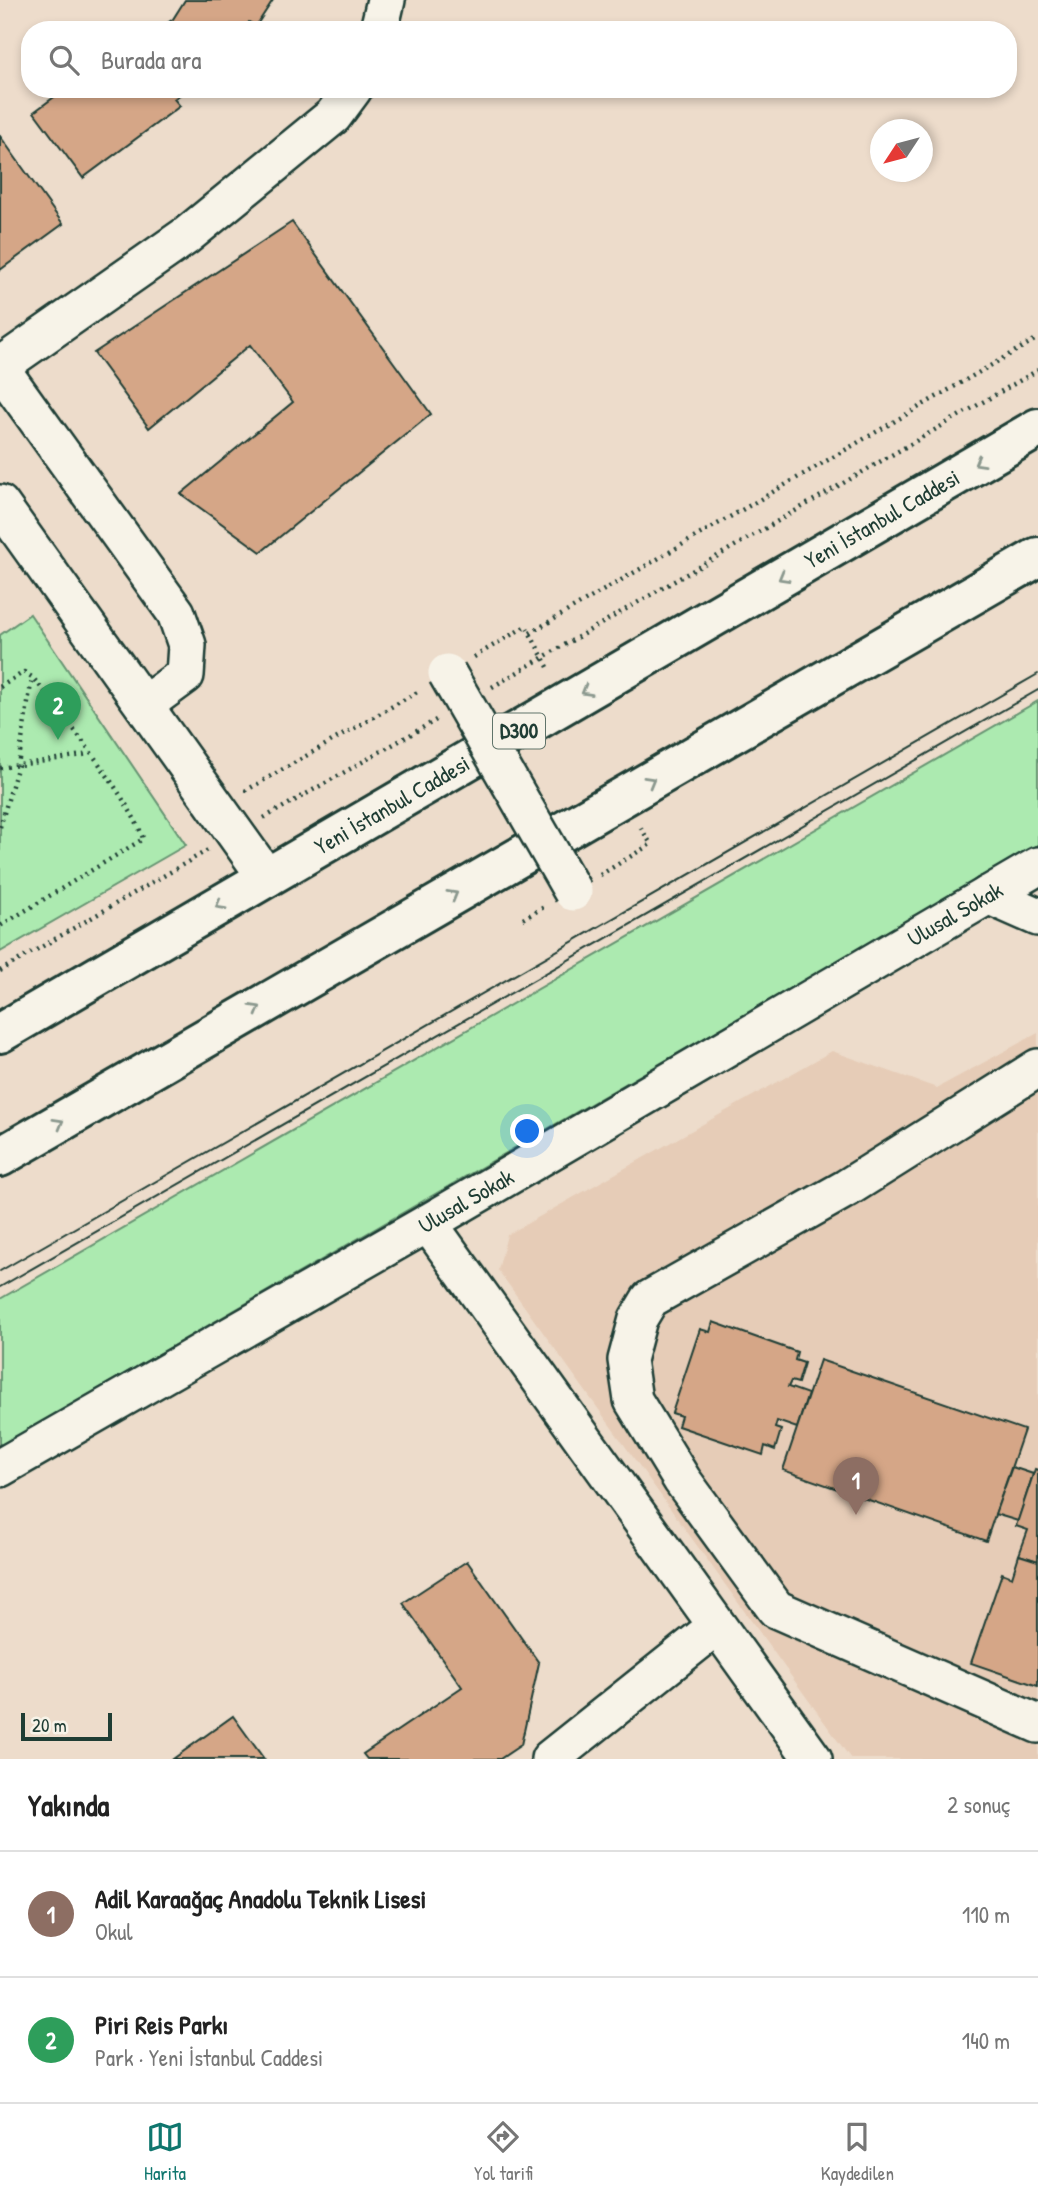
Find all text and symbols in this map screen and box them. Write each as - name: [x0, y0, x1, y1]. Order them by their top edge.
- search box: [21, 21, 1017, 98]
- icon: search: [45, 41, 83, 79]
- text: Burada ara: [101, 42, 202, 77]
- north arrow: [870, 119, 933, 182]
- one-way arrow: [974, 454, 986, 467]
- street label: Yeni İstanbul Caddesi: [798, 462, 965, 576]
- one-way arrow: [777, 569, 790, 582]
- pin: 2: [35, 682, 81, 740]
- one-way arrow: [581, 683, 594, 696]
- road number: D300: [493, 714, 545, 748]
- street label: Yeni İstanbul Caddesi: [308, 748, 475, 862]
- one-way arrow: [643, 776, 655, 789]
- street label: Ulusal Sokak: [901, 874, 1008, 953]
- one-way arrow: [446, 890, 458, 903]
- one-way arrow: [215, 897, 228, 910]
- one-way arrow: [249, 1004, 261, 1017]
- your location: [510, 1114, 544, 1148]
- one-way arrow: [51, 1118, 64, 1131]
- street label: Ulusal Sokak: [412, 1161, 519, 1240]
- pin: 1: [833, 1457, 879, 1515]
- scale bar: [21, 1710, 112, 1742]
- text: 20 m: [32, 1712, 67, 1738]
- text: Yakında: [28, 1785, 109, 1825]
- text: 2 sonuç: [947, 1789, 1010, 1820]
- text: Adil Karaağaç Anadolu Teknik Lisesi: [95, 1881, 426, 1916]
- text: 1: [47, 1899, 55, 1930]
- text: 110 m: [962, 1899, 1010, 1930]
- text: Okul: [95, 1916, 133, 1947]
- text: Piri Reis Parkı: [95, 2007, 228, 2042]
- text: 2: [46, 2025, 56, 2056]
- text: 140 m: [962, 2025, 1010, 2056]
- text: Park · Yeni İstanbul Caddesi: [95, 2042, 323, 2073]
- tab: Harita: [144, 2118, 186, 2186]
- tab: Yol tarifi: [474, 2118, 533, 2186]
- tab: Kaydedilen: [821, 2118, 894, 2186]

